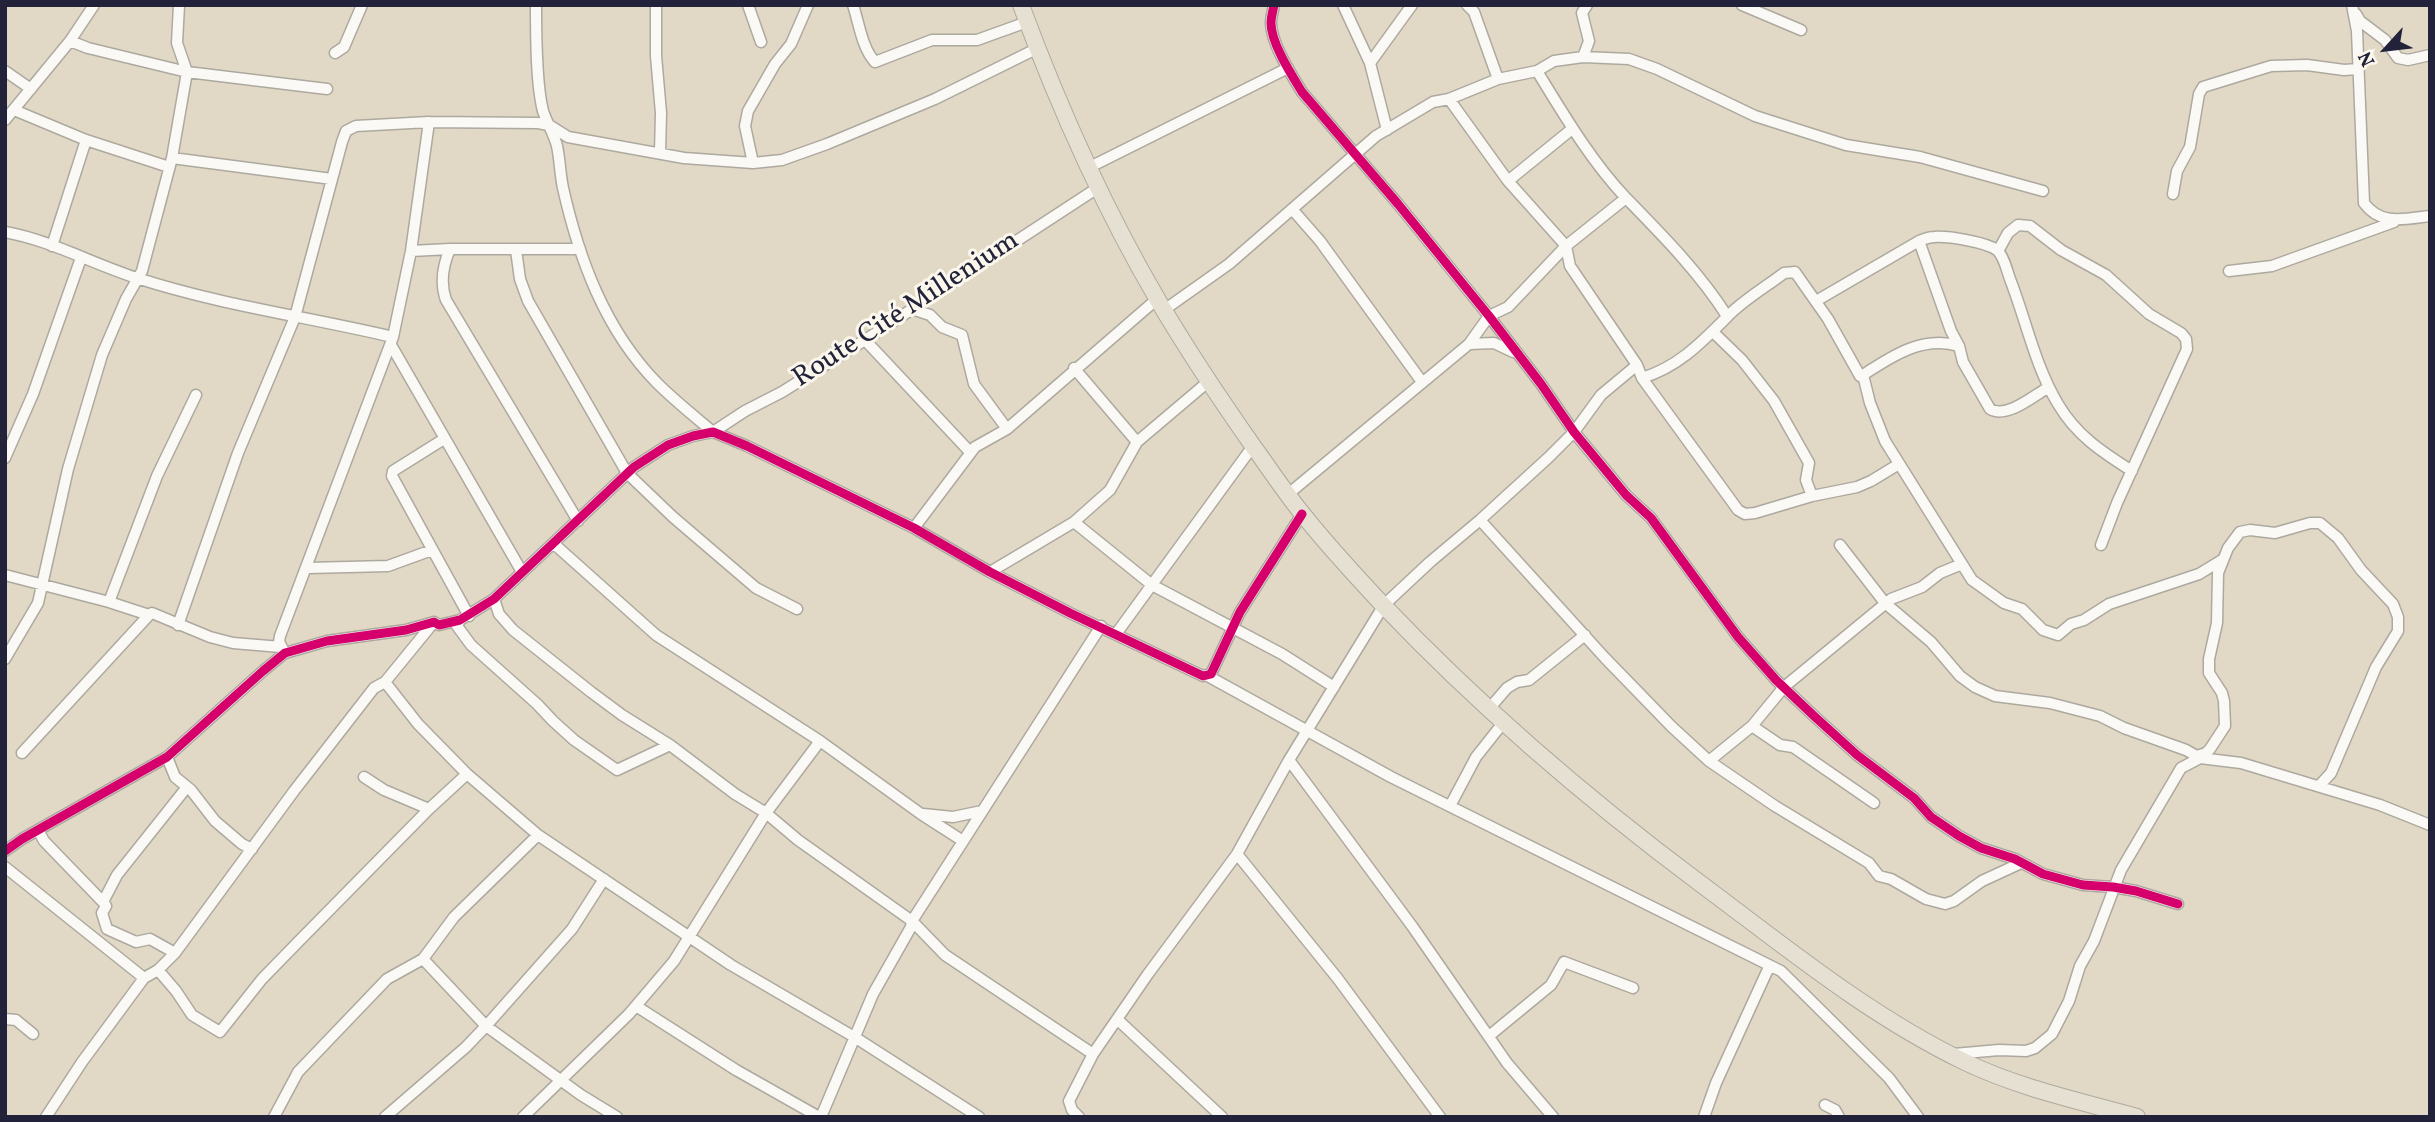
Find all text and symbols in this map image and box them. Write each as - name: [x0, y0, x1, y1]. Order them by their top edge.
- north arrow: [2351, 14, 2421, 84]
- text: N: [2353, 46, 2382, 71]
- street label: Route Cité Millenium: [788, 225, 1026, 397]

